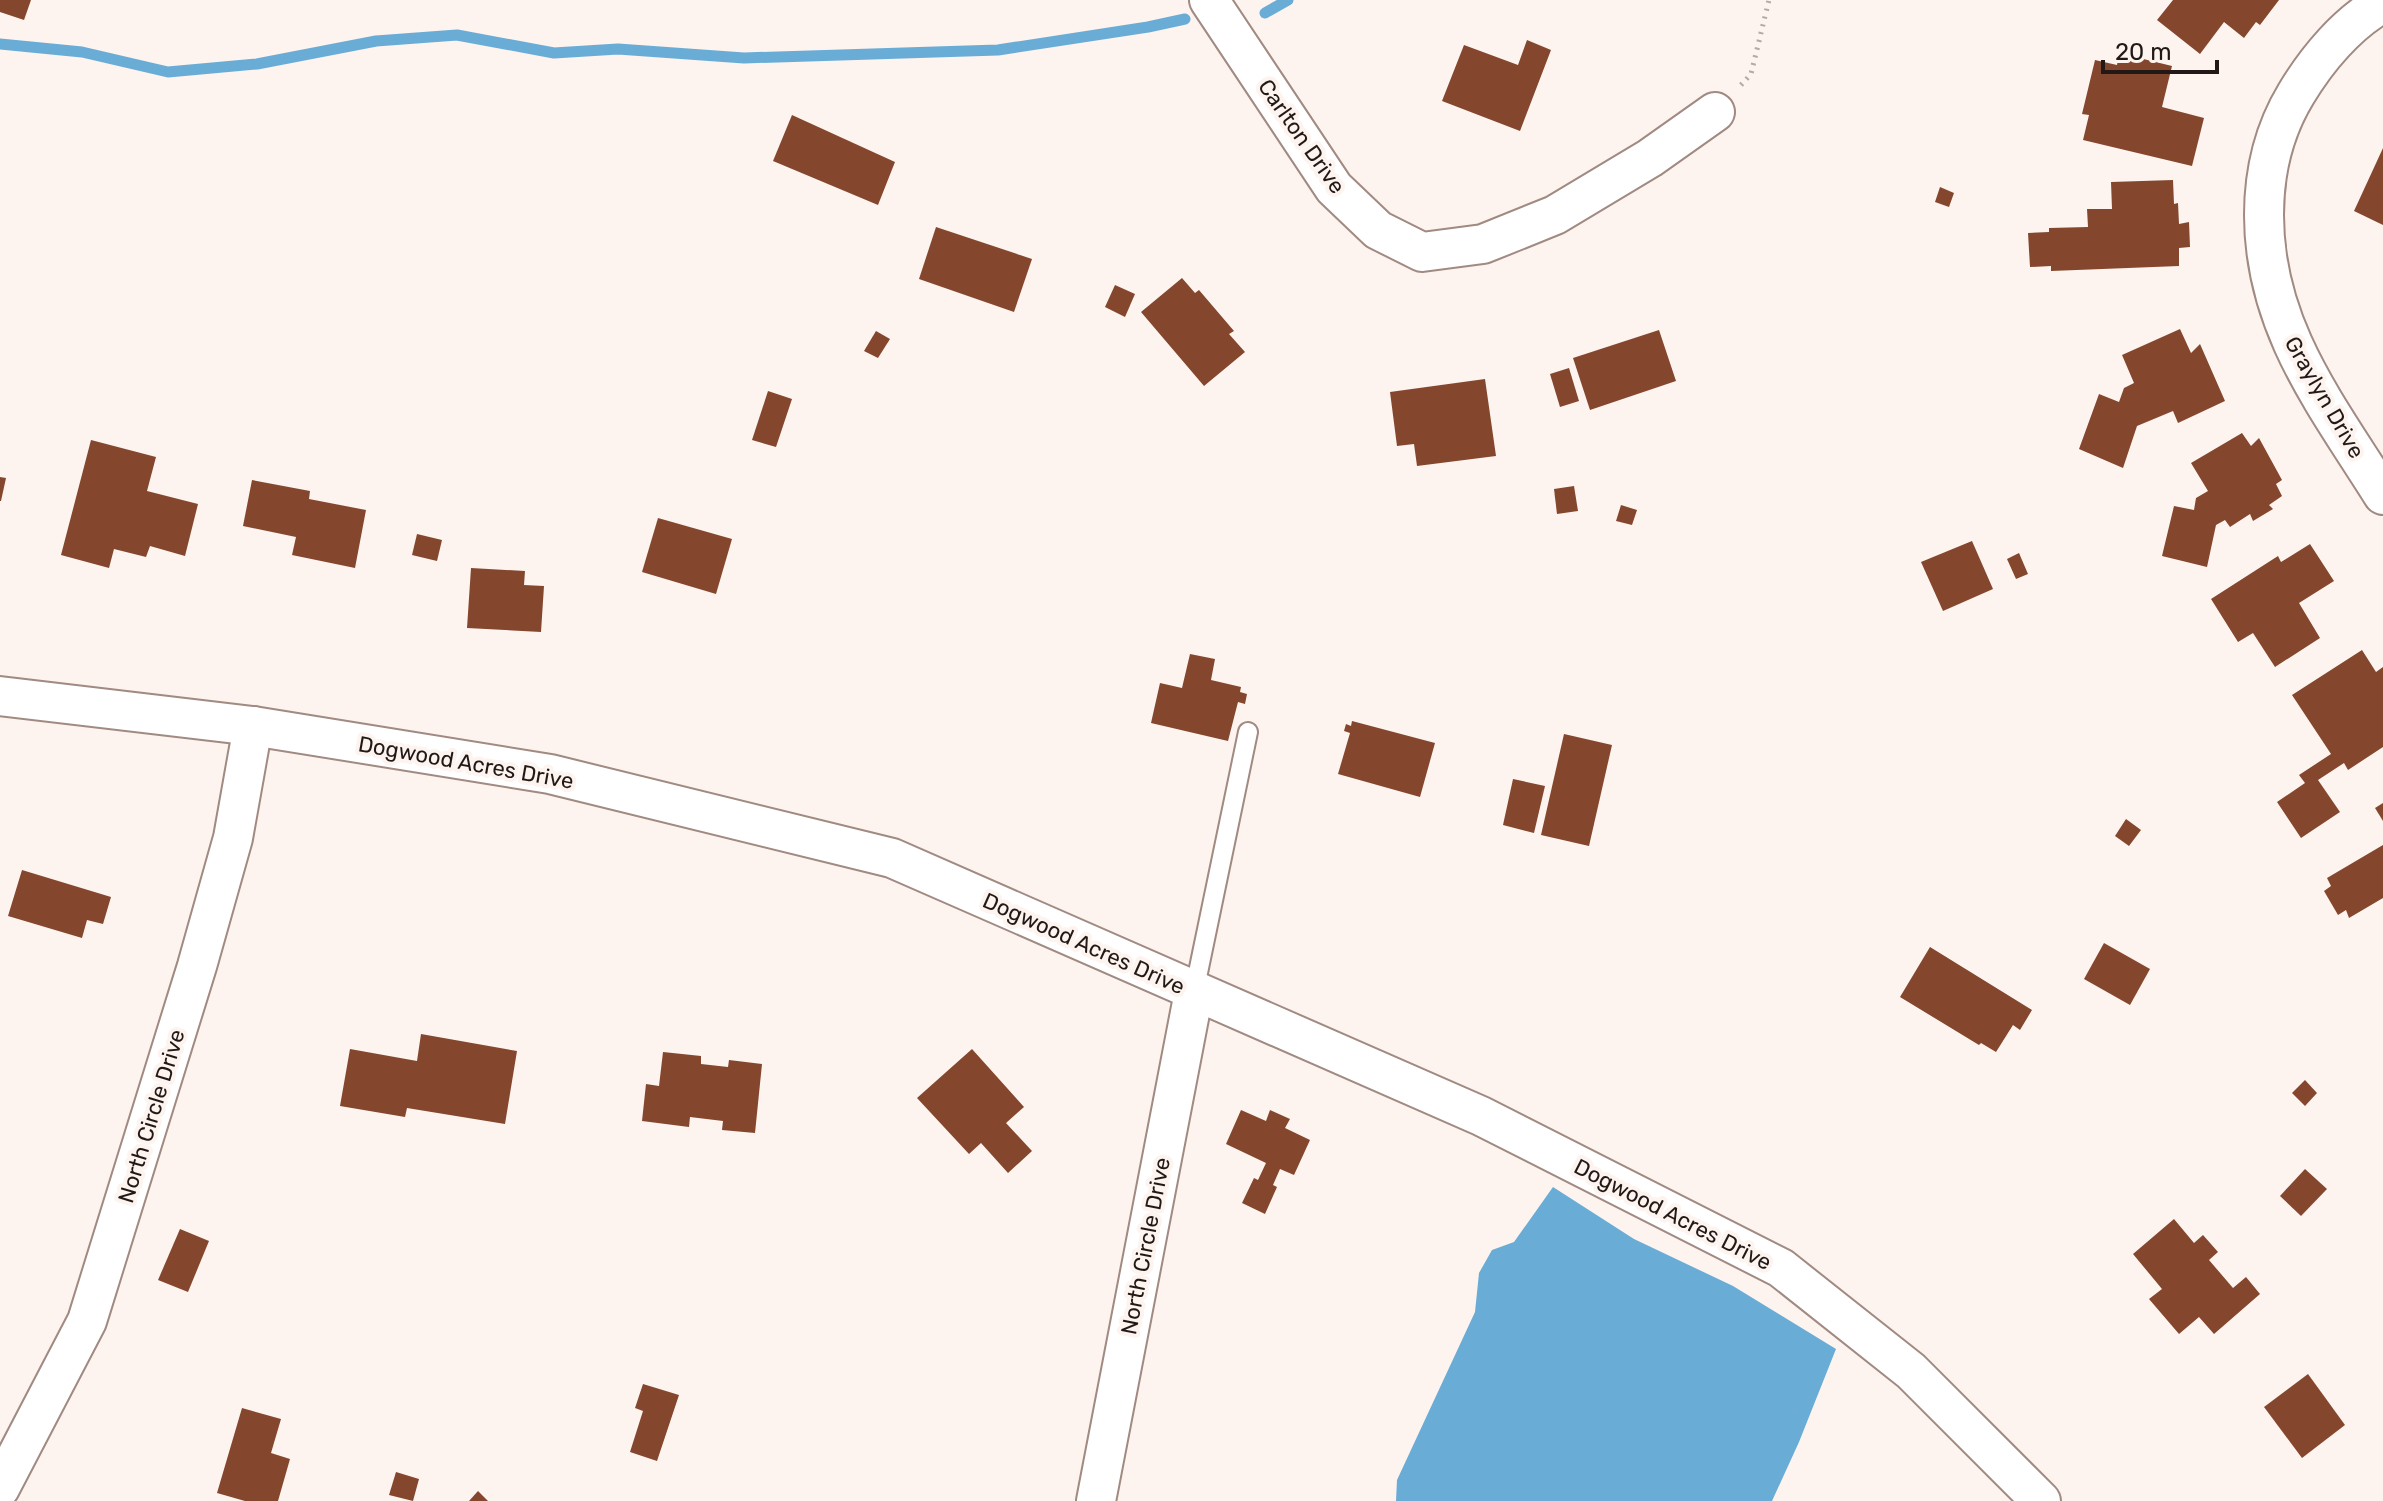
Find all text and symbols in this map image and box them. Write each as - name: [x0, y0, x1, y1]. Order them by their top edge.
- scale bar: [2103, 24, 2217, 74]
- text: 20 m: [2115, 38, 2172, 66]
- street label: Carlton Drive: [1252, 74, 1351, 199]
- street label: Graylyn Drive: [2279, 331, 2370, 463]
- street label: Dogwood Acres Drive: [356, 730, 576, 795]
- street label: Dogwood Acres Drive: [979, 887, 1189, 1000]
- street label: North Circle Drive: [112, 1026, 191, 1206]
- street label: Dogwood Acres Drive: [1569, 1153, 1776, 1276]
- street label: North Circle Drive: [1115, 1155, 1176, 1337]

